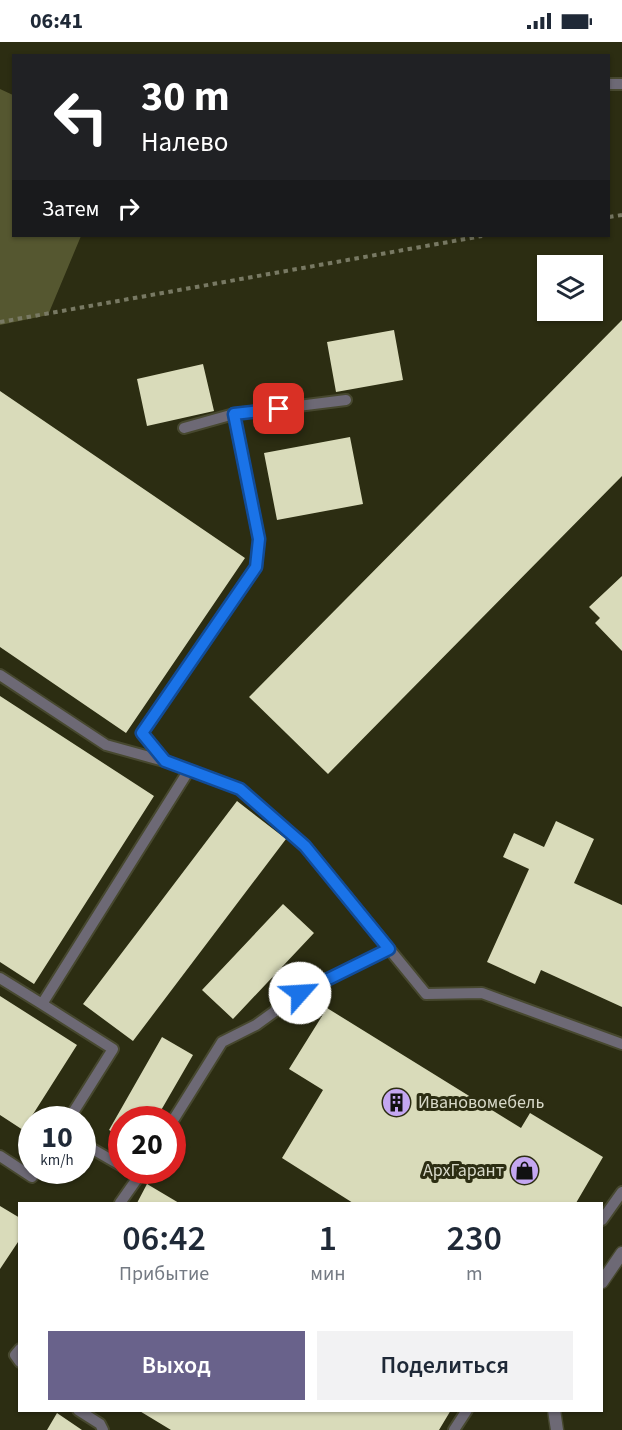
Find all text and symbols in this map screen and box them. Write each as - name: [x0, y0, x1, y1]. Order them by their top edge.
- text: 06:41: [30, 5, 83, 37]
- text: 30 m: [141, 67, 230, 127]
- icon: left: [42, 78, 120, 156]
- text: Налево: [141, 123, 228, 162]
- icon: right: [112, 192, 145, 225]
- text: Затем: [42, 193, 100, 225]
- map controls: [537, 255, 603, 321]
- button: layers: [537, 255, 603, 321]
- pin: [253, 383, 304, 434]
- icon: arrive: [262, 392, 295, 425]
- position arrow: [268, 961, 332, 1025]
- building icon: Ивановомебель: [381, 1086, 413, 1118]
- place label: Ивановомебель: [418, 1090, 544, 1115]
- speed limit sign: 20: [108, 1106, 186, 1184]
- text: 10: [41, 1116, 73, 1159]
- text: km/h: [40, 1150, 74, 1171]
- shop icon: АрхГарант: [509, 1154, 541, 1186]
- place label: АрхГарант: [423, 1158, 504, 1183]
- text: 06:42: [122, 1213, 206, 1264]
- text: 1: [319, 1213, 337, 1264]
- text: 230: [446, 1213, 502, 1264]
- text: Прибытие: [119, 1260, 209, 1288]
- text: мин: [310, 1260, 345, 1288]
- text: m: [466, 1260, 482, 1288]
- button: Выход: [48, 1331, 305, 1400]
- button: Поделиться: [317, 1331, 573, 1400]

